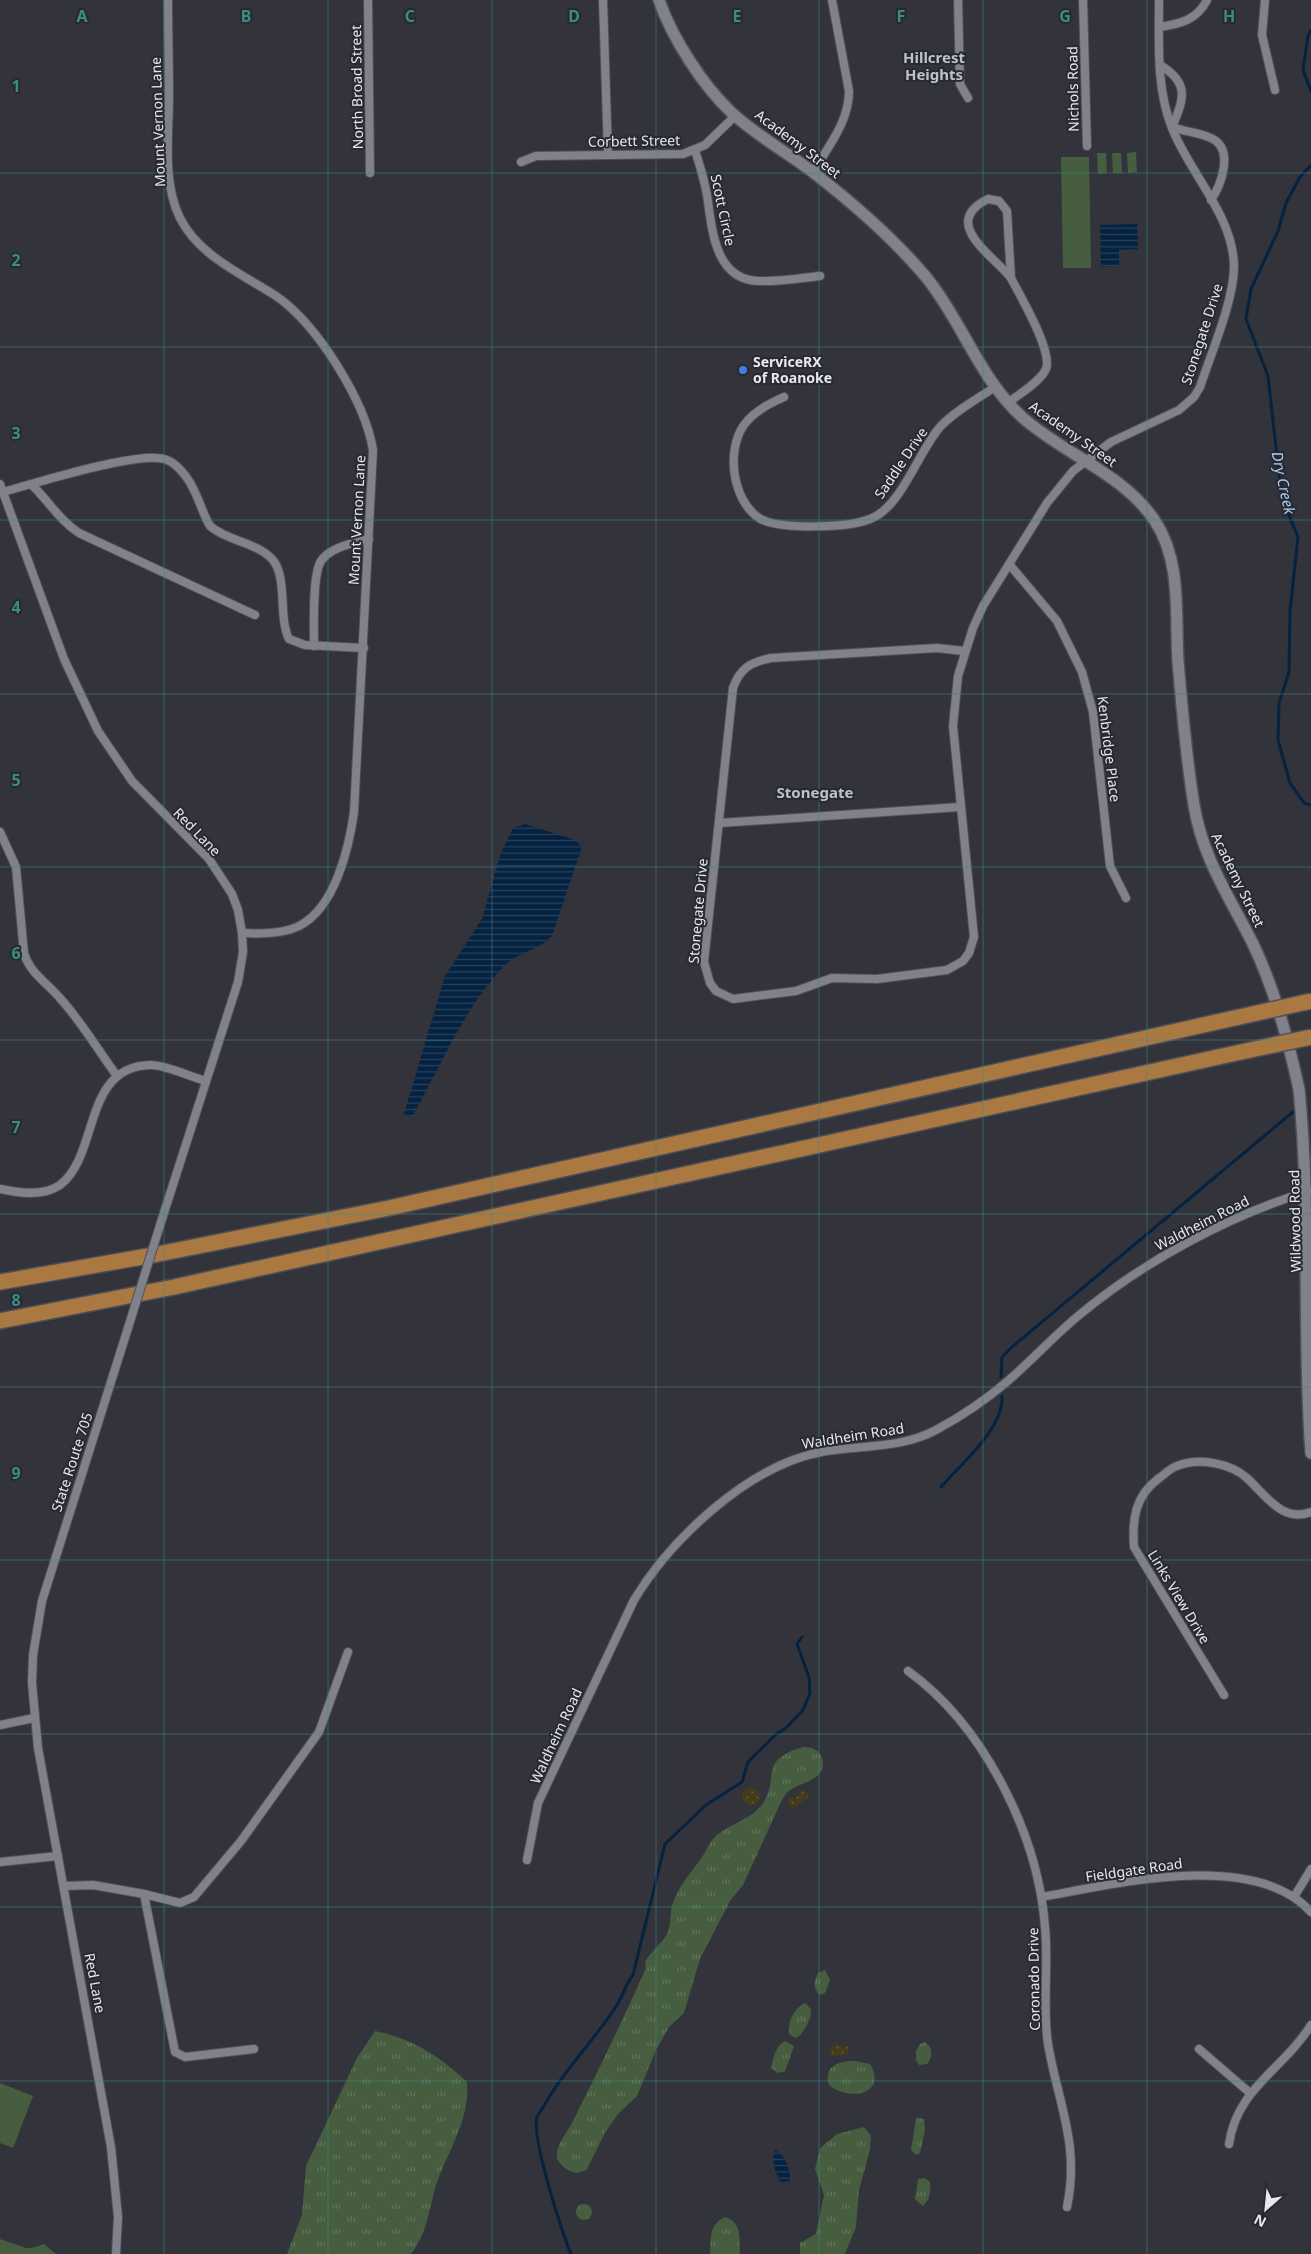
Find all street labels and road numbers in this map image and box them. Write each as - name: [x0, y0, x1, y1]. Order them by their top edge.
- street label: North Broad Street: [346, 25, 367, 149]
- street label: Nichols Road: [1062, 46, 1083, 132]
- street label: Mount Vernon Lane: [146, 57, 169, 187]
- street label: Academy Street: [751, 105, 845, 182]
- street label: Corbett Street: [588, 130, 680, 151]
- street label: Scott Circle: [707, 172, 740, 248]
- street label: Stonegate Drive: [1176, 281, 1227, 387]
- street label: Academy Street: [1026, 396, 1121, 471]
- street label: Saddle Drive: [870, 423, 932, 502]
- street label: Mount Vernon Lane: [344, 454, 369, 585]
- street label: Kenbridge Place: [1094, 695, 1125, 803]
- street label: Red Lane: [169, 803, 225, 860]
- street label: Academy Street: [1207, 829, 1270, 930]
- street label: Stonegate Drive: [683, 858, 712, 964]
- street label: Wildwood Road: [1284, 1169, 1305, 1273]
- street label: Waldheim Road: [1151, 1191, 1252, 1254]
- street label: State Route 705: [46, 1410, 97, 1514]
- street label: Waldheim Road: [800, 1418, 905, 1453]
- street label: Links View Drive: [1144, 1546, 1215, 1647]
- street label: Waldheim Road: [525, 1685, 586, 1787]
- street label: Fieldgate Road: [1084, 1853, 1184, 1886]
- street label: Coronado Drive: [1023, 1927, 1044, 2031]
- street label: Red Lane: [80, 1951, 111, 2015]

